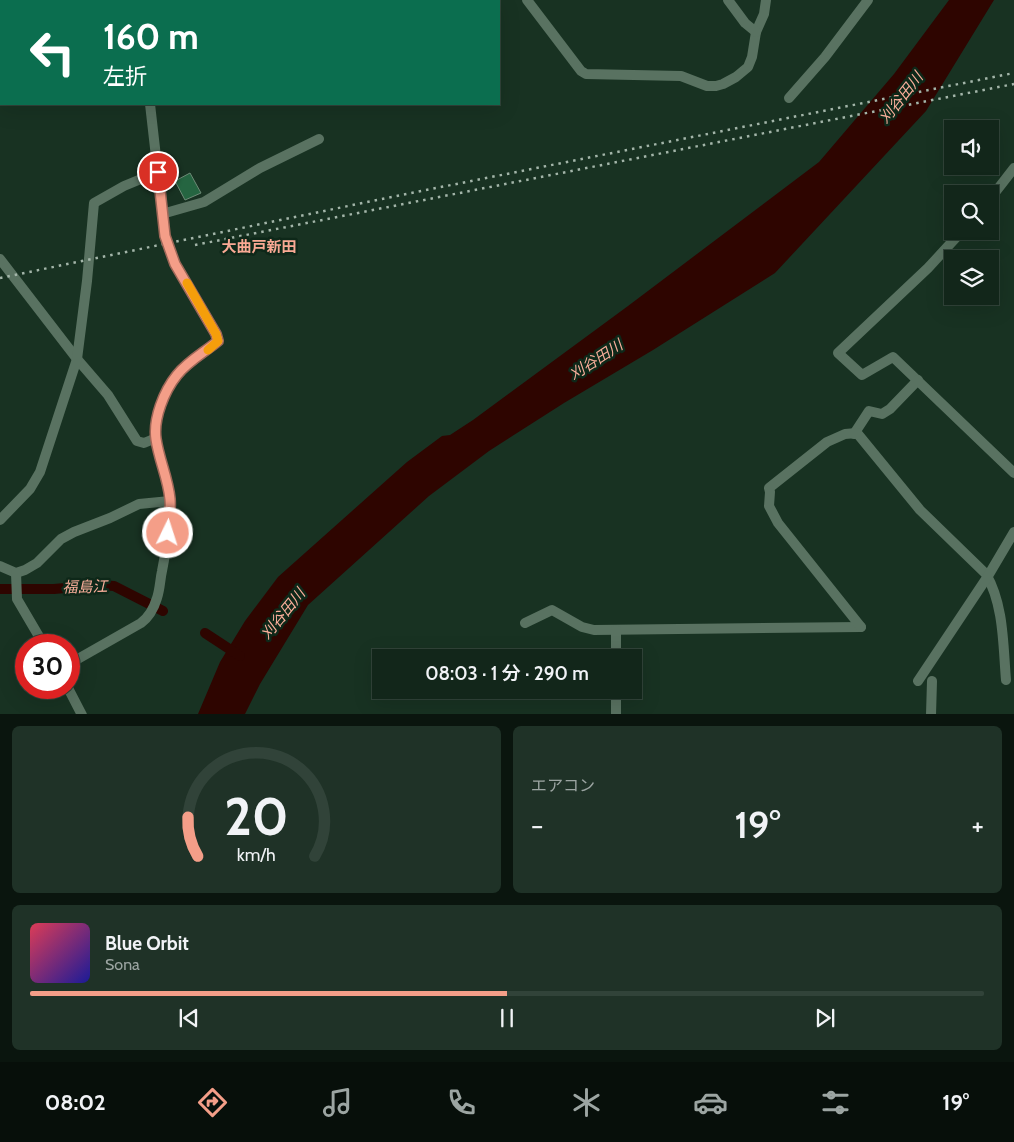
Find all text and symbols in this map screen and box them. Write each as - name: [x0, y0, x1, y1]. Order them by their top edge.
- text: 160 m: [103, 15, 199, 58]
- icon: left: [20, 20, 85, 85]
- text: 左折: [103, 63, 147, 90]
- water label: 刈谷田川: [875, 67, 928, 127]
- map controls: [944, 120, 999, 305]
- button: sound: [944, 120, 999, 175]
- pin: [137, 151, 179, 193]
- icon: arrive: [144, 158, 172, 186]
- button: search: [944, 185, 999, 240]
- district label: 大曲戸新田: [221, 238, 297, 256]
- button: layers: [944, 250, 999, 305]
- water label: 刈谷田川: [566, 335, 628, 384]
- position arrow: [141, 506, 193, 558]
- water label: 福島江: [62, 578, 110, 596]
- water label: 刈谷田川: [257, 583, 310, 643]
- speed limit sign: 30: [15, 634, 80, 699]
- text: 08:03 · 1 分 · 290 m: [425, 662, 589, 685]
- text: エアコン: [531, 776, 595, 795]
- text: 20: [224, 785, 289, 848]
- text: 19°: [735, 801, 780, 848]
- text: −: [531, 808, 543, 842]
- text: +: [972, 808, 984, 842]
- text: km/h: [237, 844, 276, 865]
- text: Blue Orbit: [105, 932, 189, 955]
- text: Sona: [105, 955, 140, 974]
- icon: previous: [175, 1004, 203, 1032]
- icon: pause: [493, 1004, 521, 1032]
- icon: next: [811, 1004, 839, 1032]
- icon: directions: [195, 1085, 230, 1120]
- icon: music: [320, 1085, 355, 1120]
- icon: phone: [444, 1085, 479, 1120]
- icon: climate: [569, 1085, 604, 1120]
- icon: car: [693, 1085, 728, 1120]
- icon: filters: [818, 1085, 853, 1120]
- text: 08:02: [45, 1089, 106, 1116]
- text: 19°: [942, 1089, 969, 1116]

